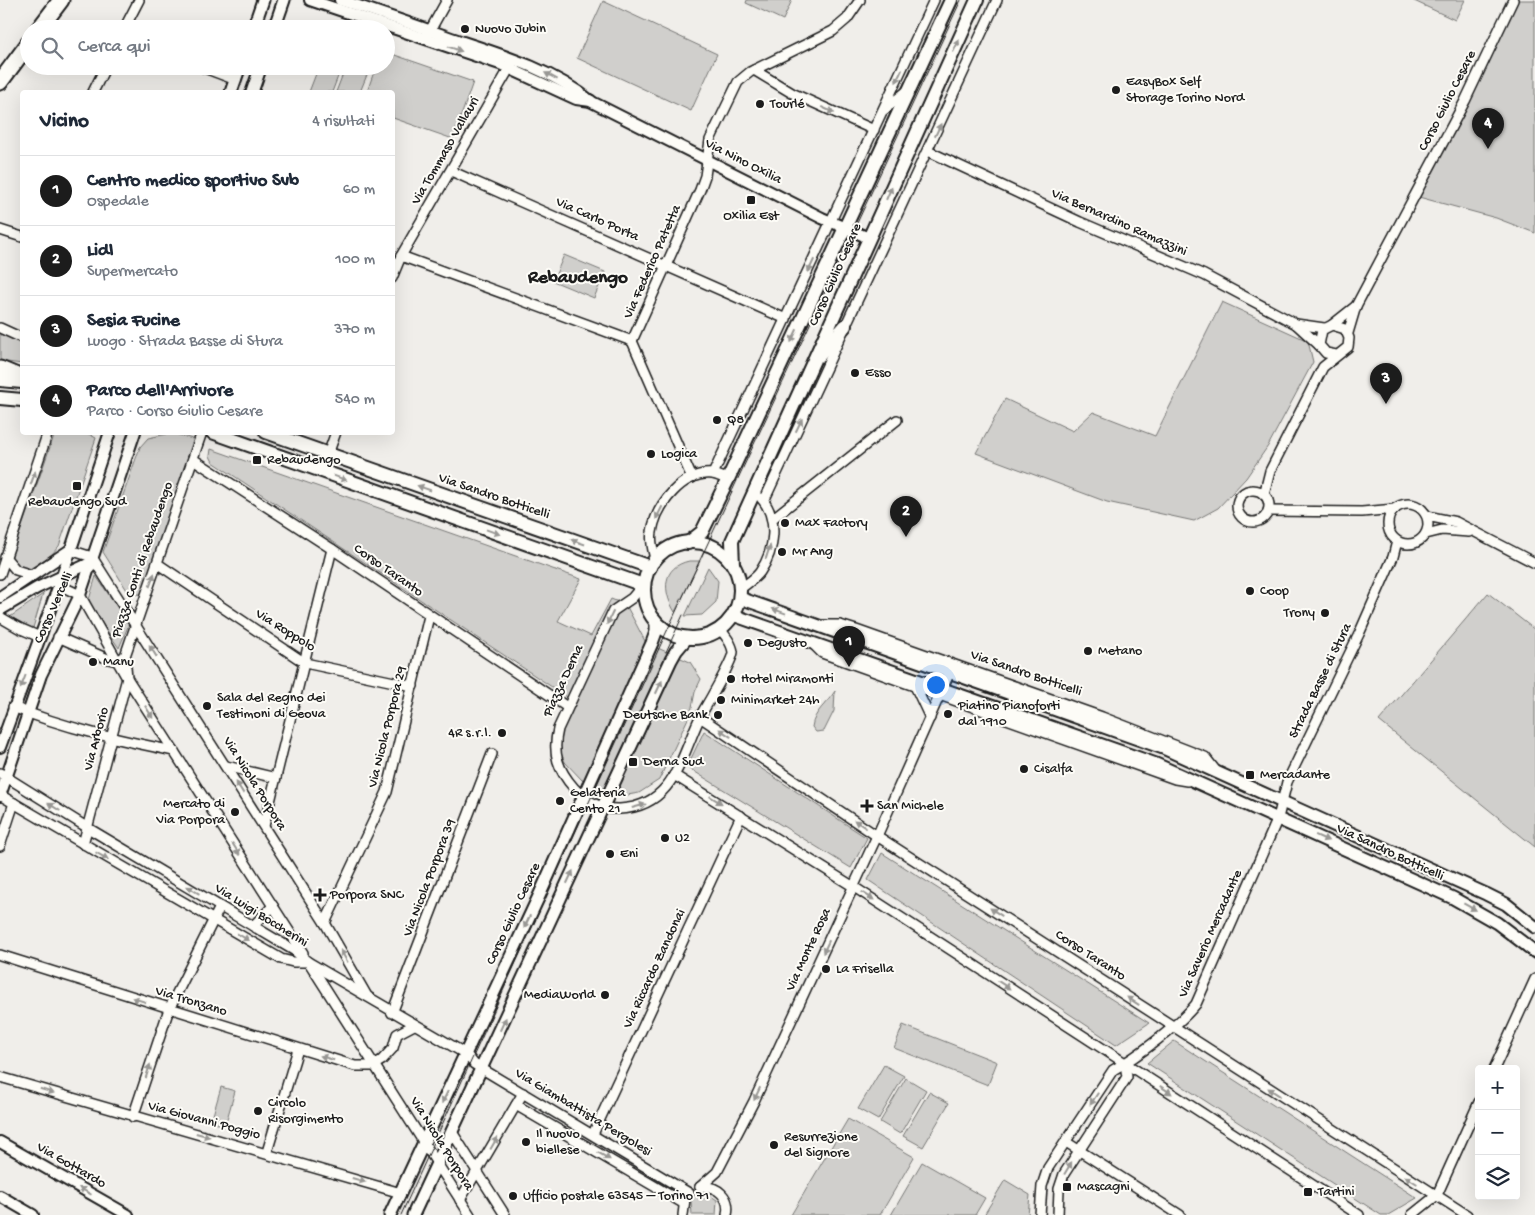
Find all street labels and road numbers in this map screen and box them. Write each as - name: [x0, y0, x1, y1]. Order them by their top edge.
- street label: Corso Giulio Cesare: [1415, 47, 1481, 154]
- street label: Via Tommaso Vallauri: [408, 94, 484, 209]
- street label: Via Nino Oxilia: [701, 135, 785, 189]
- street label: Via Bernardino Ramazzini: [1047, 185, 1190, 261]
- street label: Via Carlo Porta: [552, 194, 642, 246]
- street label: Via Federico Patetta: [620, 201, 686, 322]
- street label: Corso Giulio Cesare: [806, 220, 867, 329]
- street label: Via Sandro Botticelli: [435, 470, 552, 524]
- street label: Piazza Conti di Rebaudengo: [108, 480, 178, 641]
- street label: Corso Taranto: [350, 541, 426, 601]
- street label: Corso Vercelli: [31, 570, 77, 646]
- street label: Via Roppolo: [251, 605, 318, 656]
- street label: Strada Basse di Stura: [1286, 620, 1357, 741]
- street label: Piazza Derna: [539, 641, 589, 721]
- street label: Via Sandro Botticelli: [967, 647, 1084, 701]
- street label: Via Nicola Porpora 29: [364, 665, 411, 790]
- street label: Via Arborio: [80, 705, 114, 774]
- street label: Via Nicola Porpora: [218, 733, 290, 835]
- street label: Via Nicola Porpora 39: [399, 817, 460, 940]
- street label: Via Sandro Botticelli: [1333, 820, 1446, 885]
- street label: Corso Giulio Cesare: [483, 860, 545, 968]
- street label: Via Saverio Mercadante: [1175, 867, 1247, 1001]
- street label: Via Luigi Boccherini: [210, 880, 311, 952]
- street label: Via Monte Rosa: [782, 905, 836, 995]
- street label: Via Riccardo Zandonai: [619, 907, 690, 1032]
- street label: Corso Taranto: [1051, 927, 1129, 985]
- street label: Via Tronzano: [152, 983, 229, 1021]
- street label: Via Giambattista Pergolesi: [511, 1065, 655, 1161]
- street label: Via Nicola Porpora: [405, 1093, 477, 1195]
- street label: Via Giovanni Poggio: [145, 1098, 262, 1144]
- street label: Via Gottardo: [32, 1139, 109, 1193]

